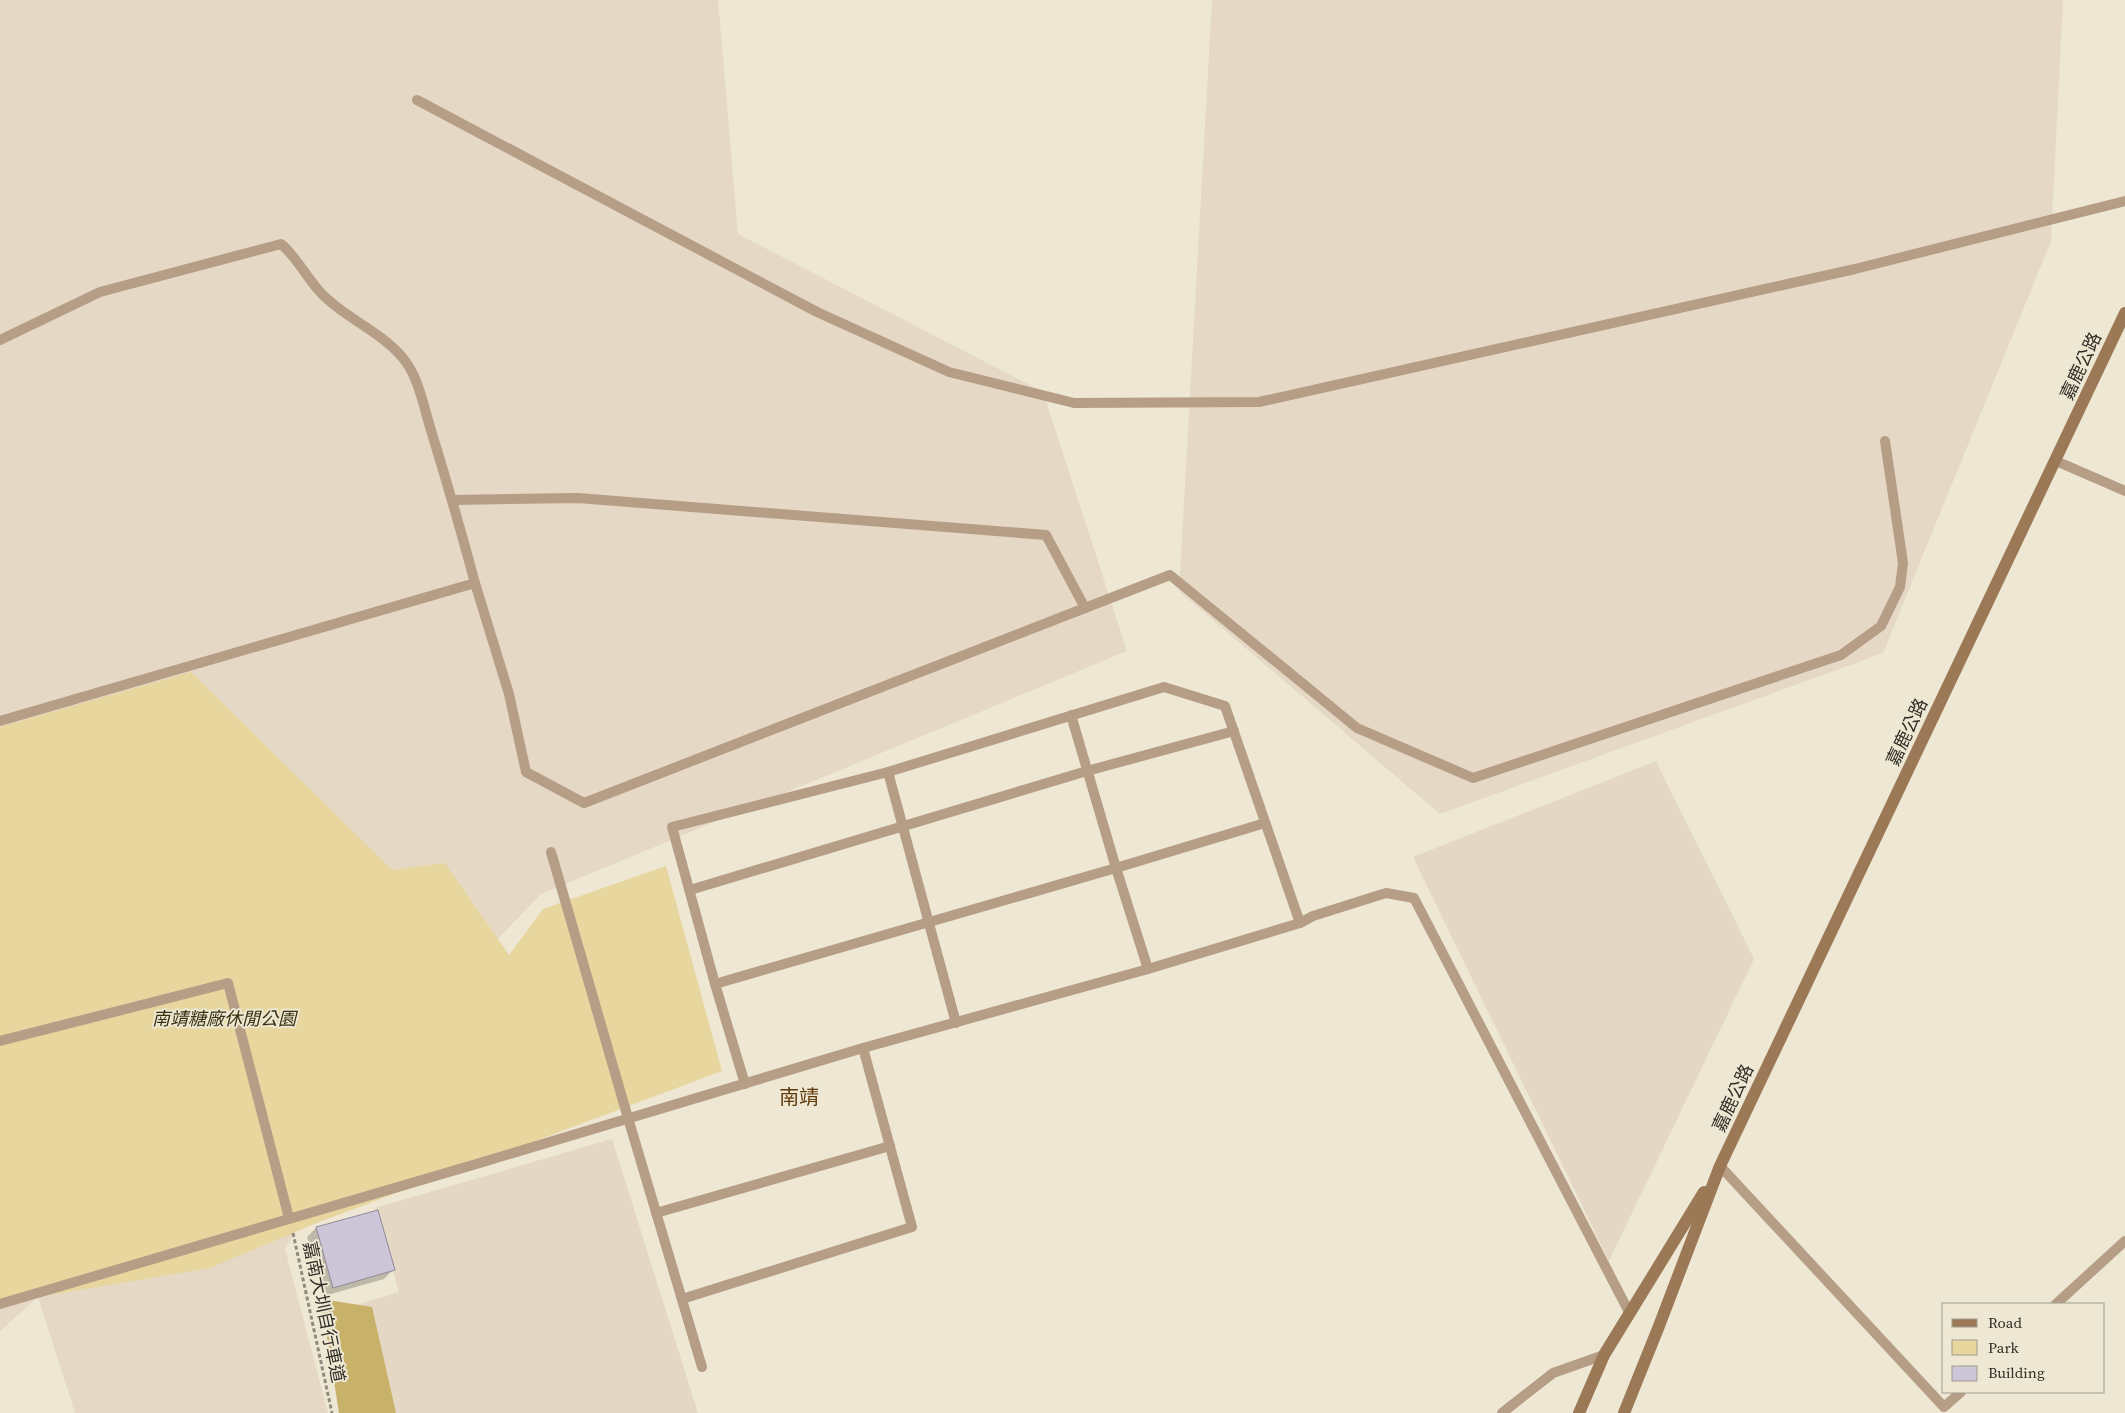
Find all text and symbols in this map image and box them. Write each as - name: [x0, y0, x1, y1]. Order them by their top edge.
- street label: 嘉鹿公路: [2054, 328, 2107, 404]
- street label: 嘉鹿公路: [1880, 694, 1933, 770]
- park label: 南靖糖廠休閒公園: [152, 1006, 299, 1031]
- street label: 嘉鹿公路: [1706, 1060, 1759, 1136]
- district label: 南靖: [779, 1083, 819, 1111]
- street label: 嘉南大圳自行車道: [297, 1239, 352, 1385]
- legend: [1942, 1303, 2105, 1393]
- text: Road: [1988, 1312, 2022, 1333]
- text: Park: [1988, 1337, 2020, 1358]
- text: Building: [1988, 1362, 2045, 1383]

